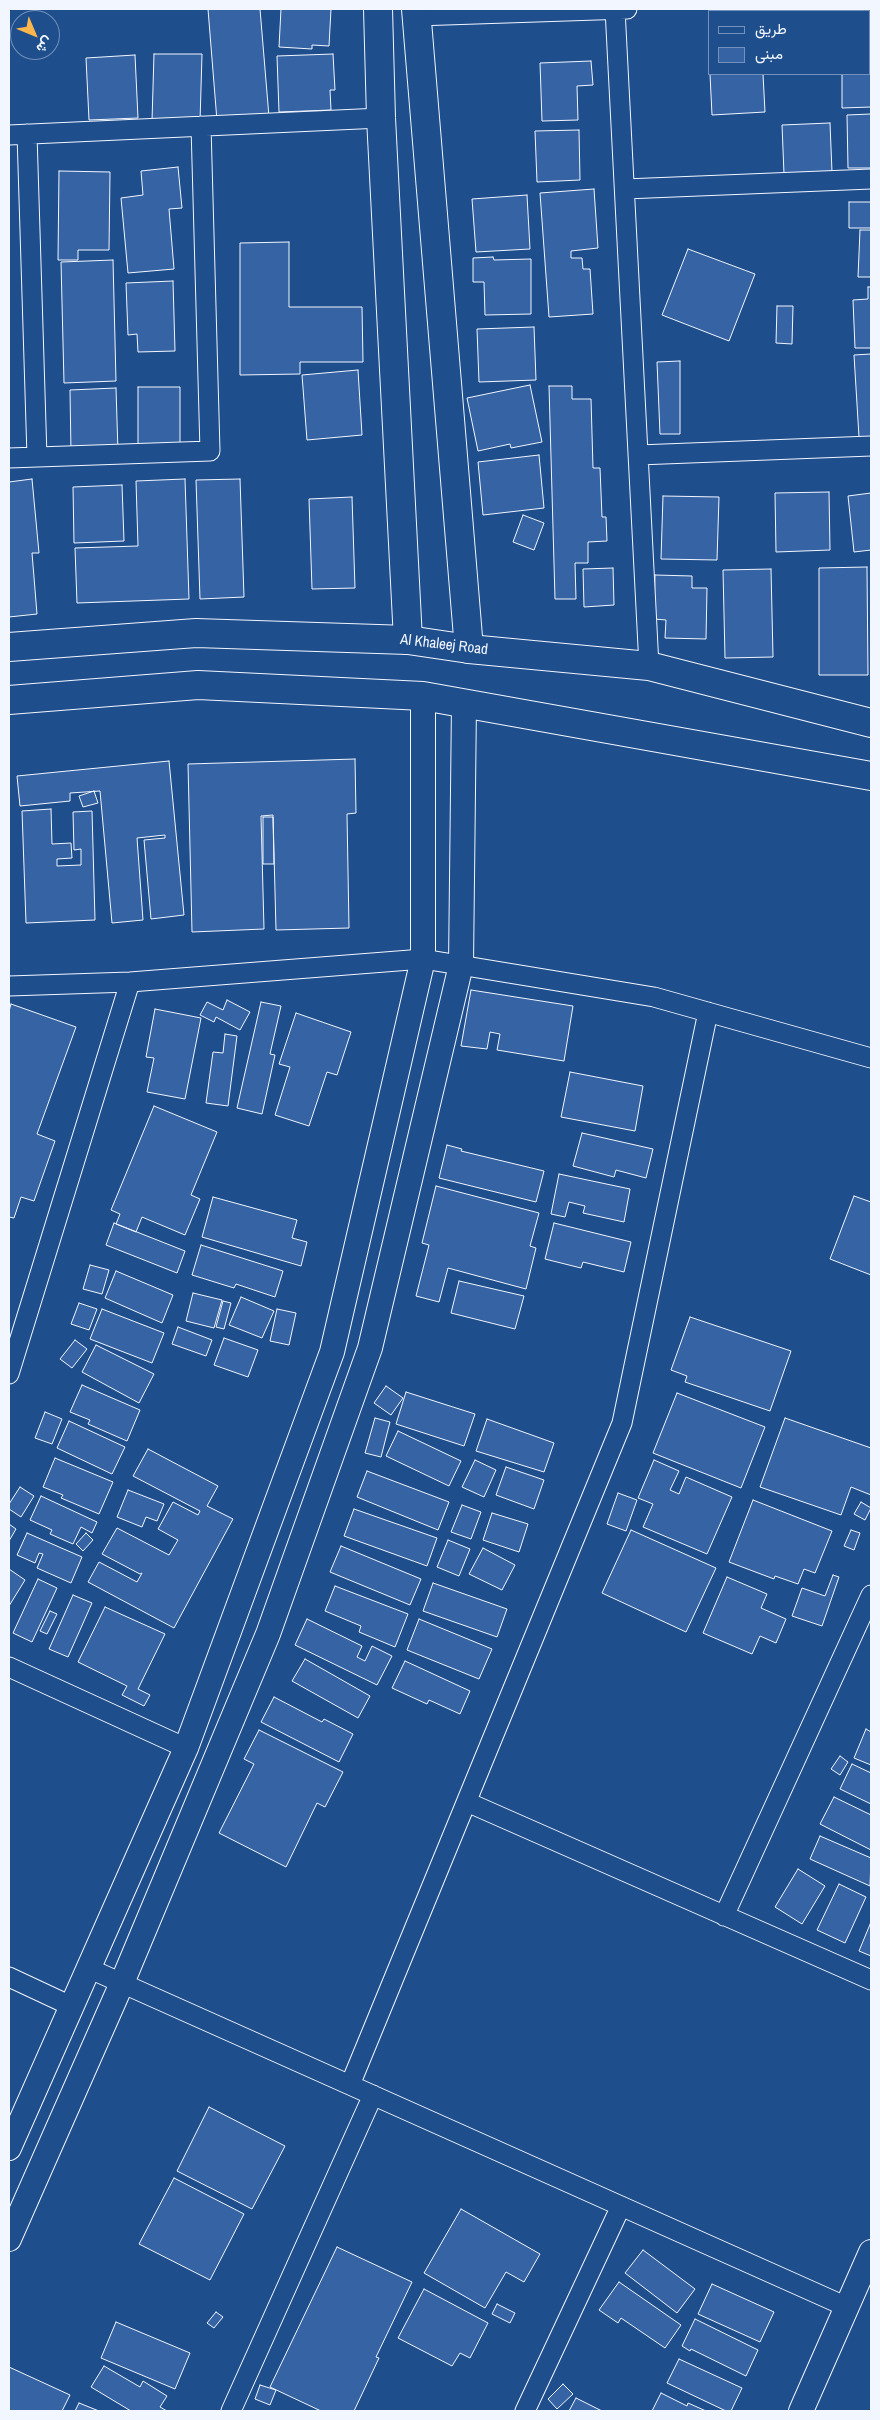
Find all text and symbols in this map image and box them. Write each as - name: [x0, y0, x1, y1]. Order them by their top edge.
- north arrow: [10, 10, 60, 60]
- legend: [708, 10, 870, 75]
- text: طريق: [755, 18, 787, 39]
- text: ش: [33, 33, 57, 57]
- text: مبنى: [755, 43, 783, 64]
- street label: Al Khaleej Road: [399, 631, 489, 659]

